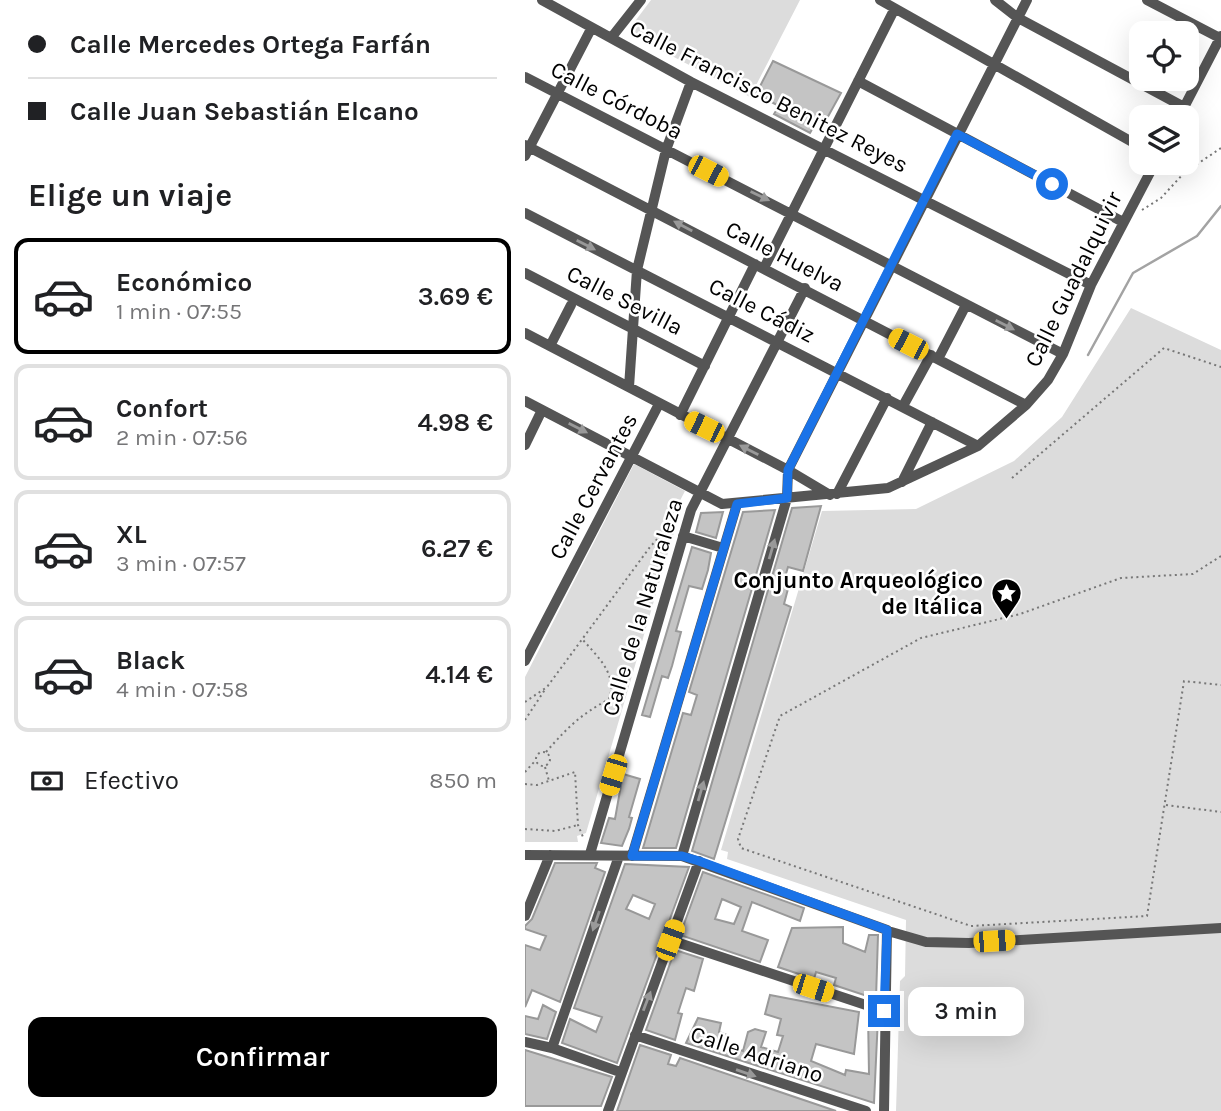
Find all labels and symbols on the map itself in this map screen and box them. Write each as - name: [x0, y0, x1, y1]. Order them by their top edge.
- street label: Calle Francisco Benitez Reyes: [625, 14, 912, 179]
- street label: Calle Córdoba: [546, 56, 687, 145]
- car: [685, 152, 732, 190]
- route start: [1036, 168, 1068, 200]
- street label: Calle Guadalquivir: [1019, 186, 1128, 371]
- one-way arrow: [751, 190, 771, 202]
- street label: Calle Huelva: [721, 215, 848, 298]
- one-way arrow: [673, 221, 693, 232]
- one-way arrow: [576, 238, 596, 250]
- street label: Calle Sevilla: [562, 260, 687, 341]
- street label: Calle Cádiz: [704, 272, 819, 349]
- one-way arrow: [995, 319, 1015, 330]
- car: [885, 325, 932, 363]
- street label: Calle Cervantes: [544, 408, 643, 564]
- car: [681, 408, 728, 446]
- one-way arrow: [568, 423, 588, 434]
- one-way arrow: [739, 444, 759, 455]
- street label: Calle de la Naturaleza: [597, 495, 688, 719]
- one-way arrow: [768, 538, 778, 559]
- place label: Conjunto Arqueológico de Itálica: [733, 567, 983, 620]
- place icon: Conjunto Arqueológico de Itálica: [989, 576, 1023, 620]
- car: [597, 752, 630, 798]
- one-way arrow: [696, 780, 706, 801]
- one-way arrow: [591, 910, 602, 931]
- car: [653, 917, 688, 963]
- car: [973, 929, 1016, 953]
- car: [790, 972, 837, 1004]
- callout: 3 min: [909, 986, 1024, 1036]
- one-way arrow: [642, 990, 653, 1011]
- route end: [868, 995, 900, 1027]
- street label: Calle Adriano: [687, 1020, 827, 1089]
- one-way arrow: [735, 1068, 756, 1079]

